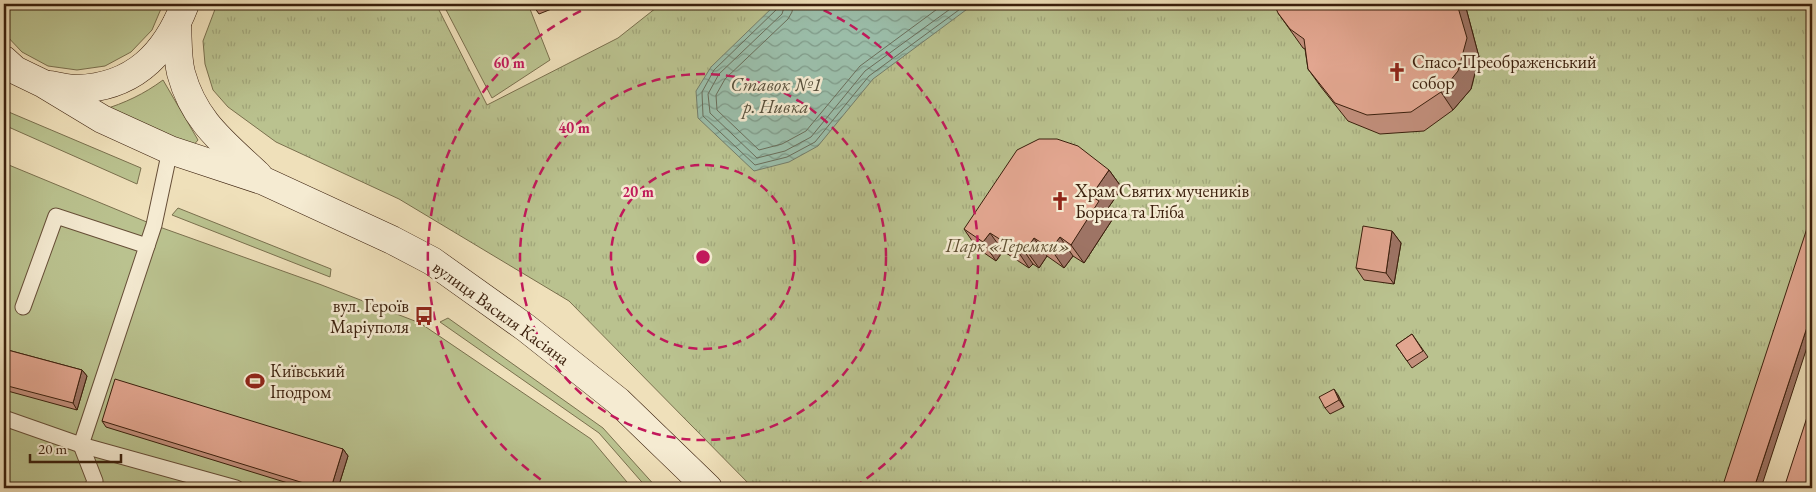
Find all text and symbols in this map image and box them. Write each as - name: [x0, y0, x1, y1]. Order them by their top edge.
- place label: Спасо-Преображенський собор: [1412, 50, 1597, 94]
- text: 60 m: [493, 53, 525, 72]
- church icon: Спасо-Преображенський собор: [1386, 61, 1408, 83]
- water label: Ставок №1 р. Нивка: [731, 72, 821, 119]
- text: 40 m: [558, 118, 590, 137]
- place label: Храм Святих мучеників Бориса та Гліба: [1074, 179, 1249, 223]
- text: 20 m: [622, 182, 654, 201]
- church icon: Храм Святих мучеників Бориса та Гліба: [1049, 190, 1071, 212]
- park label: Парк «Теремки»: [945, 234, 1070, 258]
- centre of rings: [694, 248, 712, 266]
- street label: вулиця Василя Касіяна: [428, 255, 575, 371]
- place label: вул. Героїв Маріуполя: [330, 294, 409, 338]
- bus stop icon: вул. Героїв Маріуполя: [413, 305, 435, 327]
- place label: Київський Іподром: [270, 359, 346, 403]
- sports icon: Київський Іподром: [244, 370, 266, 392]
- scale bar: [30, 432, 121, 464]
- text: 20 m: [38, 439, 67, 458]

